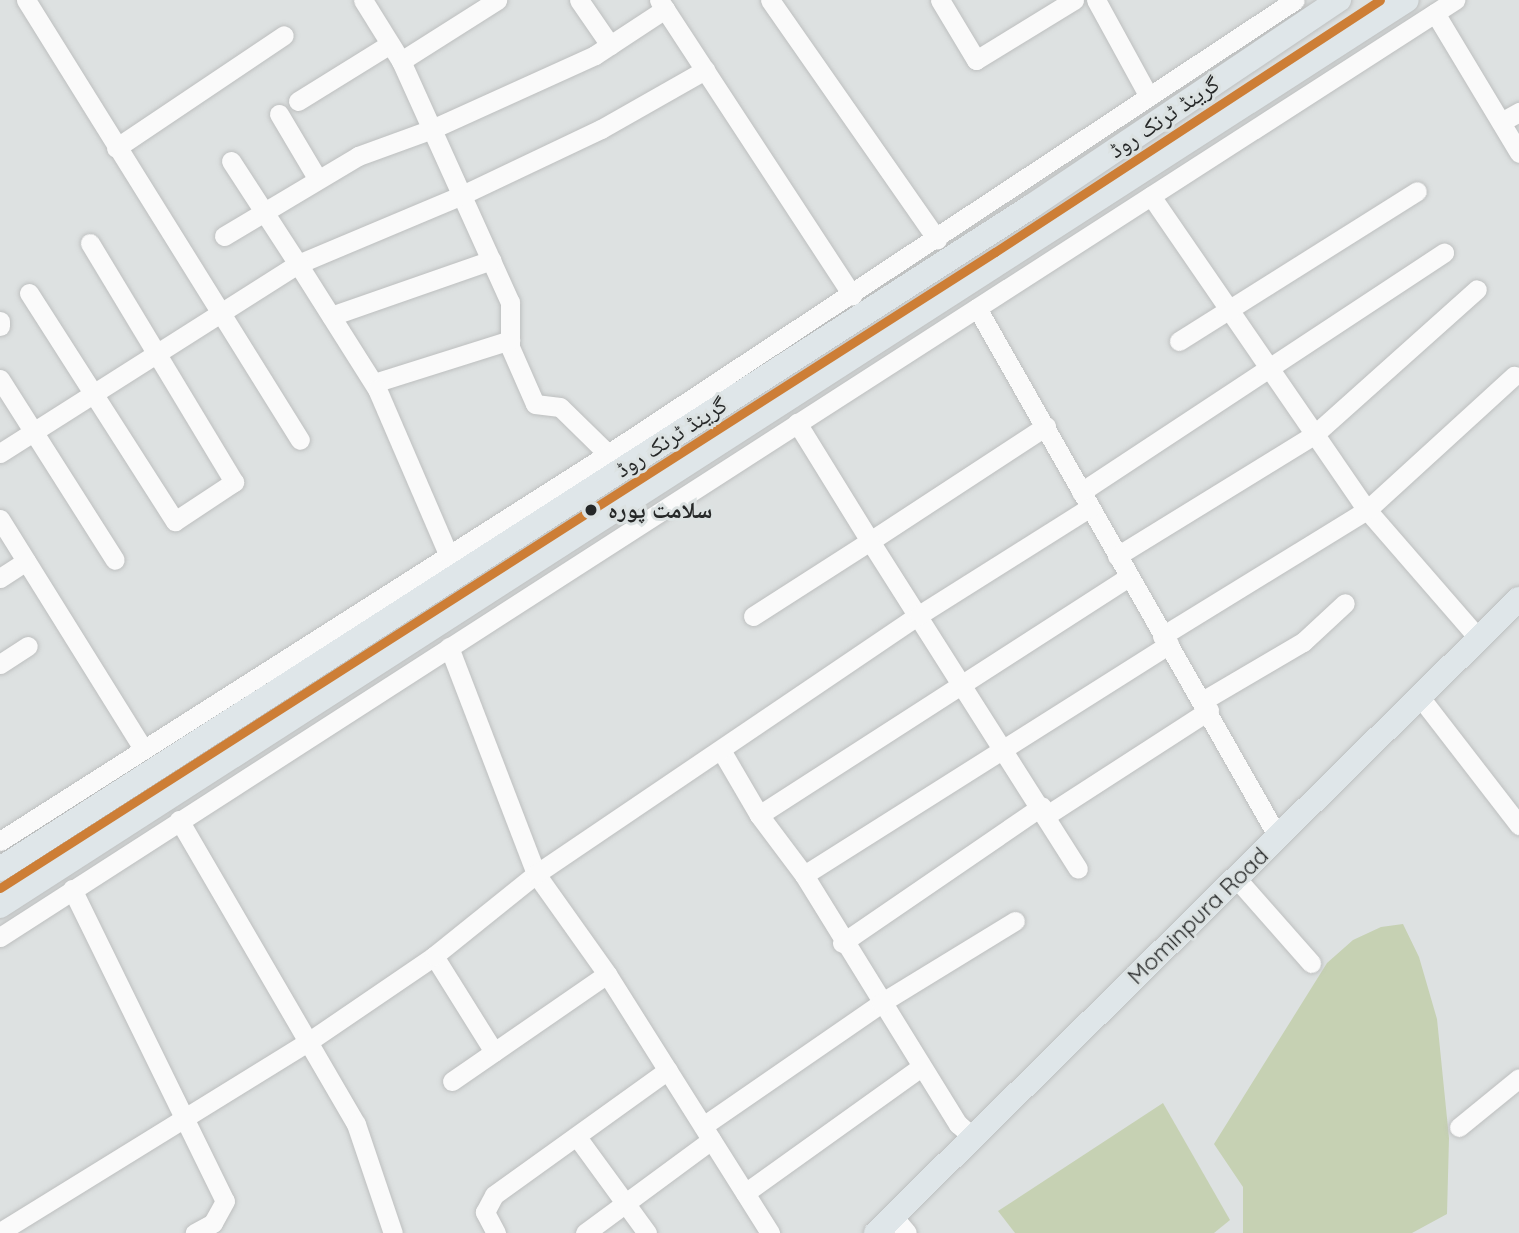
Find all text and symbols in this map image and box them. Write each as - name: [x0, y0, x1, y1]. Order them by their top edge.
- street label: گرینڈ ٹرنک روڈ: [1103, 70, 1225, 164]
- street label: گرینڈ ٹرنک روڈ: [610, 391, 732, 483]
- place label: سلامت پورہ: [608, 496, 712, 524]
- marker: سلامت پورہ: [580, 499, 602, 521]
- street label: Mominpura Road: [1122, 842, 1274, 990]

